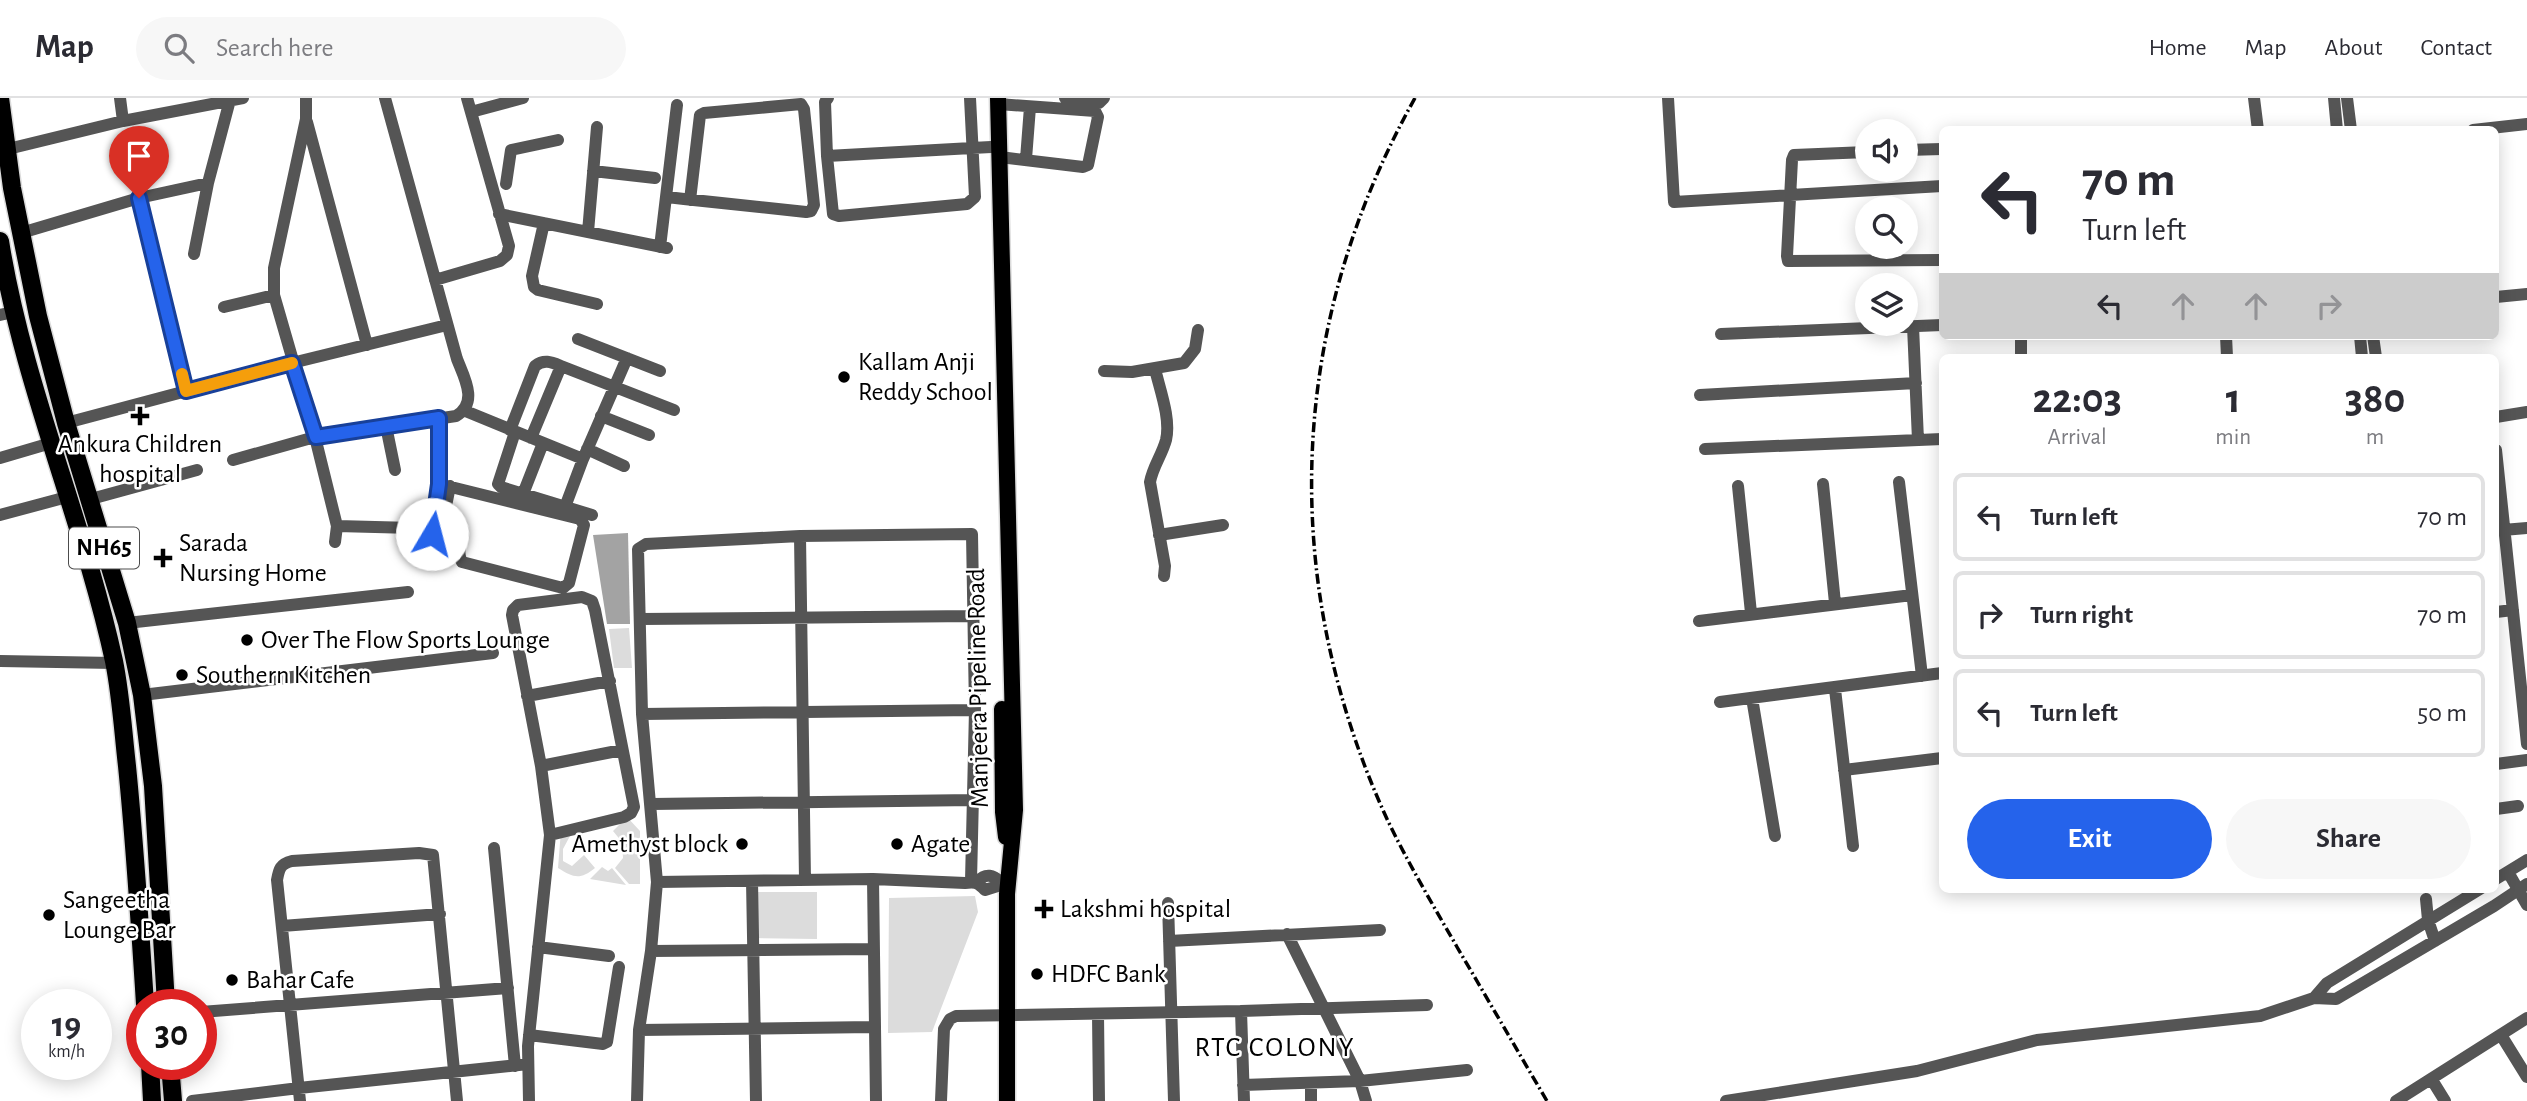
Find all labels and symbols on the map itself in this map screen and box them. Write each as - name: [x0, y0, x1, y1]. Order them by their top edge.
- pin: [109, 126, 169, 198]
- place label: Kallam Anji Reddy School: [858, 349, 993, 405]
- marker: Kallam Anji Reddy School: [836, 369, 852, 385]
- marker: Ankura Children hospital: [130, 406, 150, 426]
- place label: Ankura Children hospital: [58, 431, 222, 487]
- position arrow: [395, 497, 469, 571]
- road number: NH65: [69, 528, 139, 569]
- place label: Sarada Nursing Home: [179, 530, 327, 586]
- marker: Sarada Nursing Home: [153, 548, 173, 568]
- street label: Manjeera Pipeline Road: [963, 568, 993, 808]
- place label: Over The Flow Sports Lounge: [261, 627, 550, 653]
- marker: Over The Flow Sports Lounge: [239, 632, 255, 648]
- place label: Southern Kitchen: [196, 662, 371, 688]
- marker: Southern Kitchen: [174, 667, 190, 683]
- place label: Amethyst block: [571, 831, 728, 857]
- place label: Agate: [911, 831, 970, 857]
- marker: Amethyst block: [734, 836, 750, 852]
- marker: Agate: [889, 836, 905, 852]
- place label: Sangeetha Lounge Bar: [63, 887, 176, 943]
- place label: Lakshmi hospital: [1060, 896, 1231, 922]
- marker: Lakshmi hospital: [1034, 899, 1054, 919]
- marker: Sangeetha Lounge Bar: [41, 907, 57, 923]
- place label: HDFC Bank: [1051, 961, 1166, 987]
- marker: HDFC Bank: [1029, 966, 1045, 982]
- place label: Bahar Cafe: [246, 967, 355, 993]
- marker: Bahar Cafe: [224, 972, 240, 988]
- speed limit sign: 30: [126, 989, 217, 1080]
- district label: RTC COLONY: [1195, 1034, 1355, 1062]

